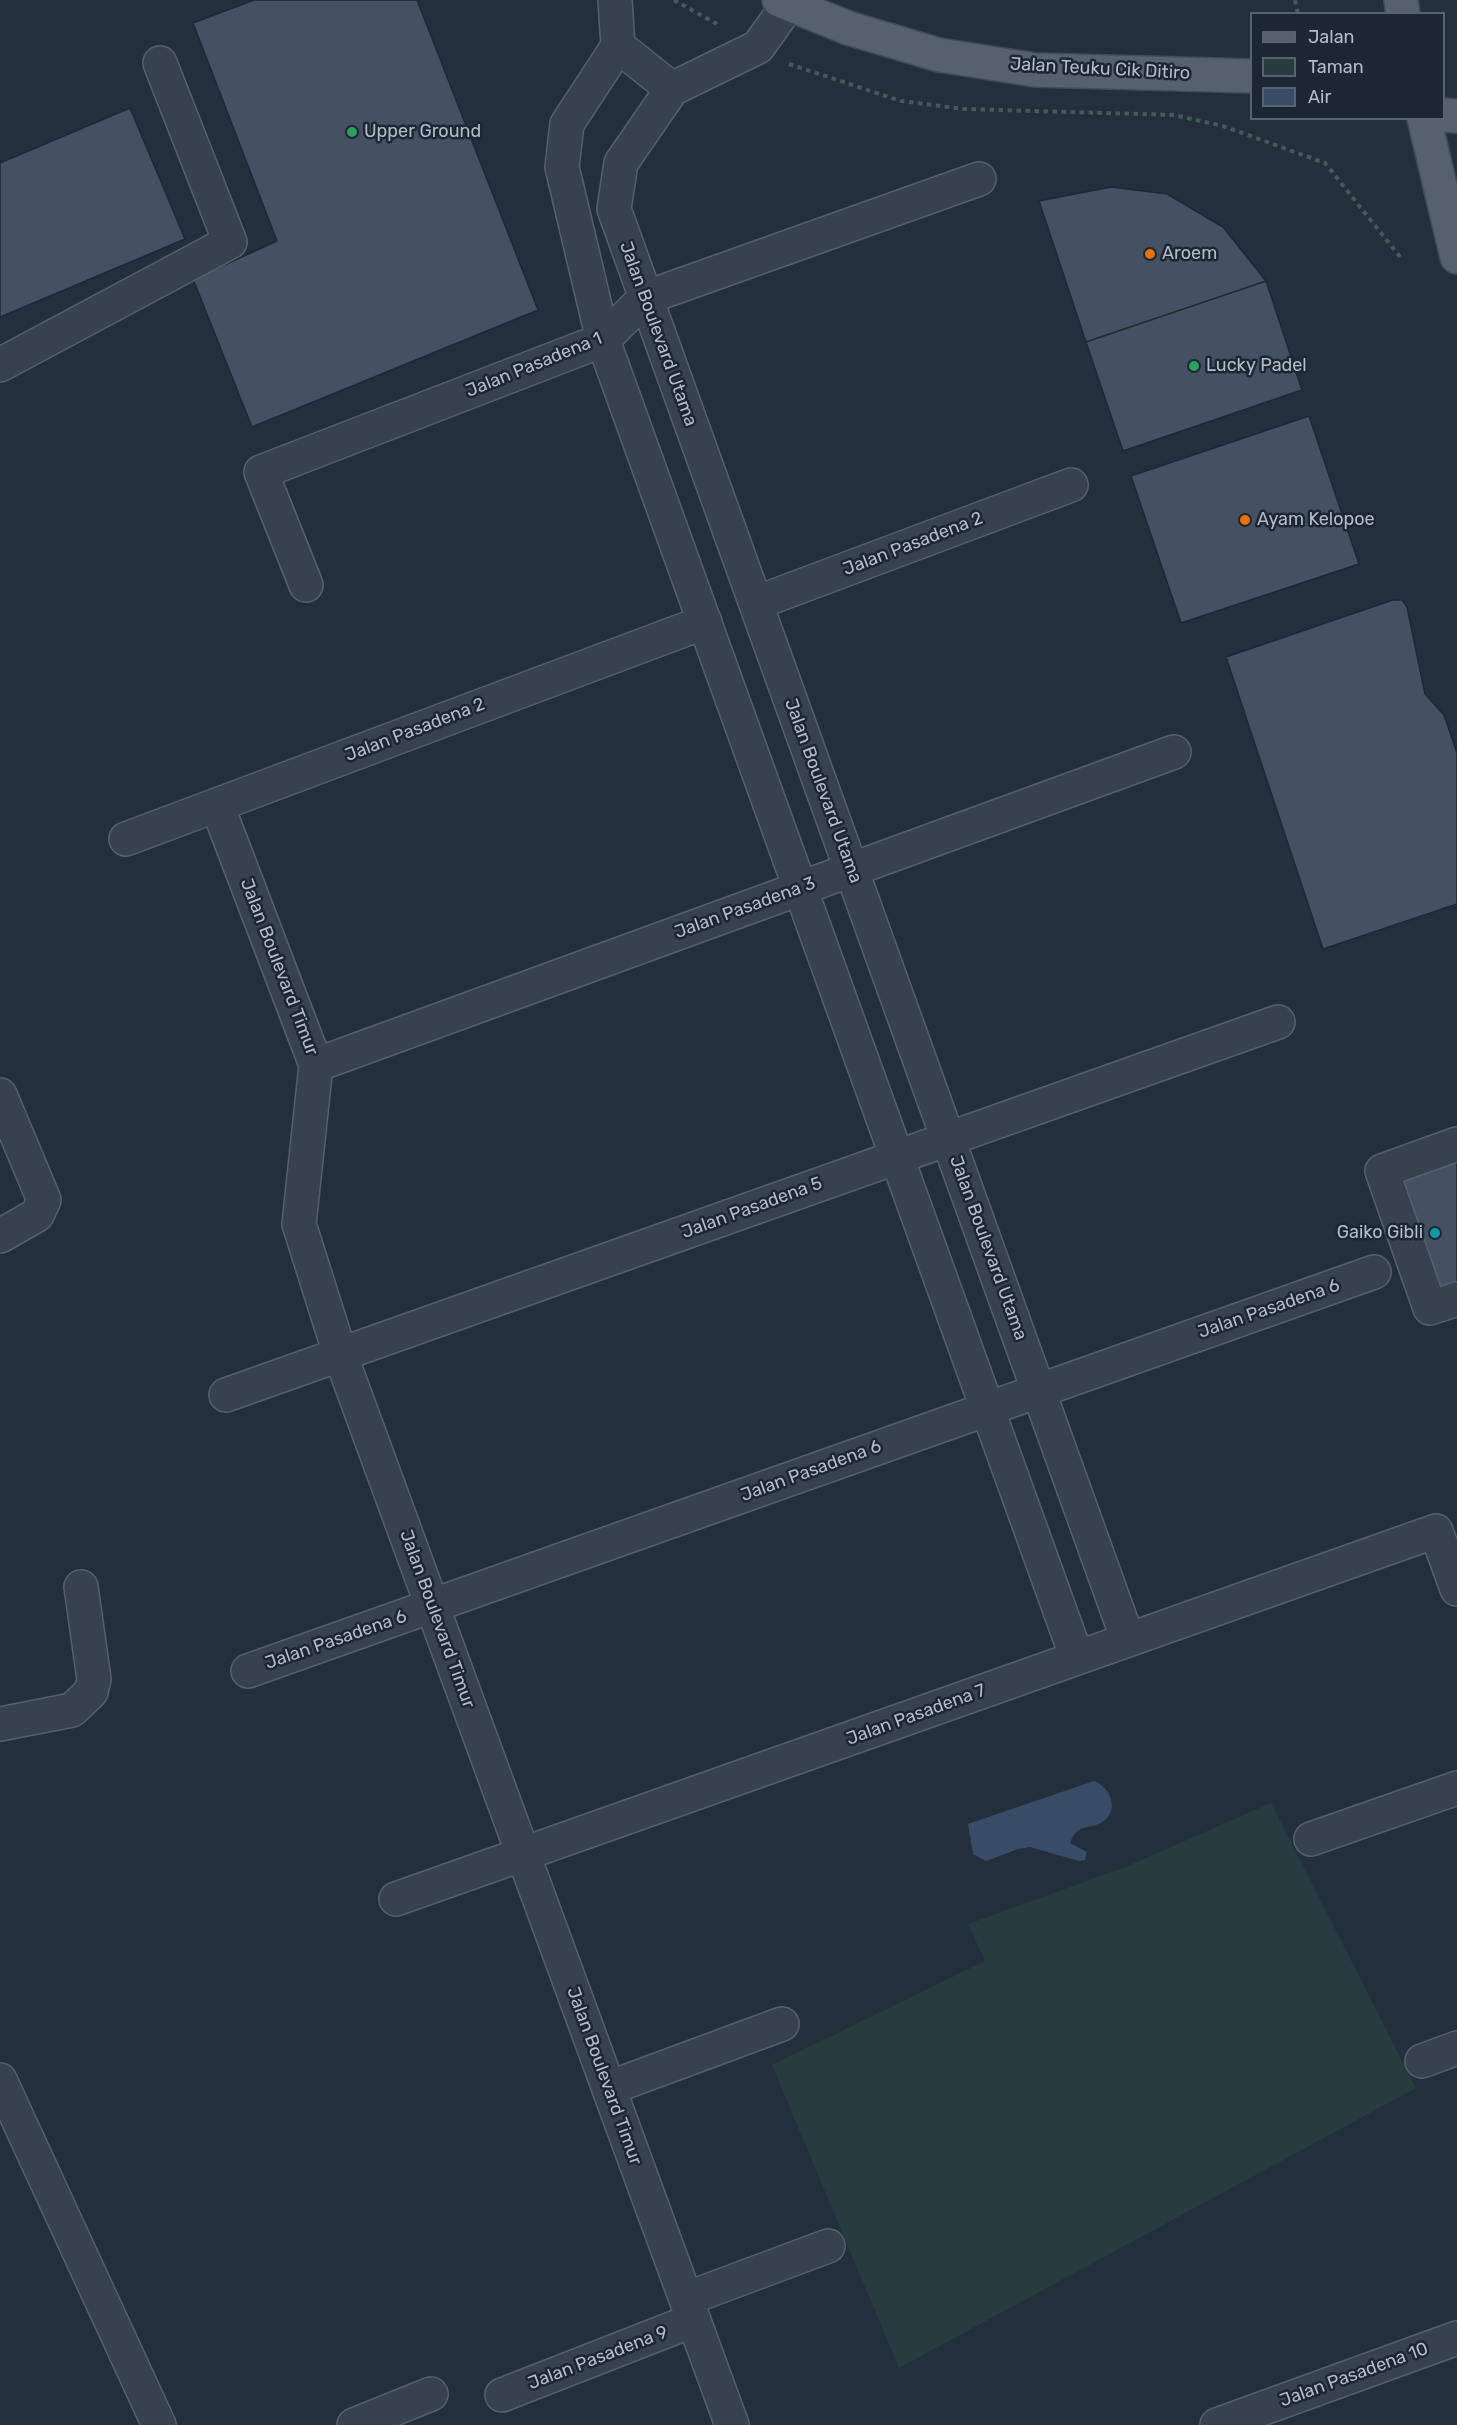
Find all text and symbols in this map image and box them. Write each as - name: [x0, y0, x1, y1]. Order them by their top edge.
- legend: [1250, 12, 1445, 120]
- text: Jalan: [1308, 26, 1355, 48]
- street label: Jalan Teuku Cik Ditiro: [1009, 53, 1191, 85]
- text: Taman: [1308, 56, 1364, 78]
- text: Air: [1308, 86, 1331, 108]
- place label: Upper Ground: [364, 121, 481, 143]
- marker: Upper Ground: [345, 125, 359, 139]
- street label: Jalan Boulevard Utama: [614, 239, 702, 429]
- place label: Aroem: [1162, 243, 1217, 265]
- marker: Aroem: [1143, 247, 1157, 261]
- street label: Jalan Pasadena 1: [463, 328, 605, 402]
- place label: Lucky Padel: [1206, 355, 1307, 377]
- marker: Lucky Padel: [1187, 359, 1201, 373]
- street label: Jalan Pasadena 2: [840, 507, 986, 581]
- place label: Ayam Kelopoe: [1257, 509, 1375, 531]
- marker: Ayam Kelopoe: [1238, 513, 1252, 527]
- street label: Jalan Pasadena 2: [342, 693, 488, 767]
- street label: Jalan Boulevard Utama: [779, 696, 867, 886]
- street label: Jalan Pasadena 3: [672, 873, 818, 943]
- street label: Jalan Boulevard Timur: [235, 875, 323, 1059]
- street label: Jalan Boulevard Utama: [944, 1153, 1032, 1343]
- street label: Jalan Pasadena 5: [679, 1173, 825, 1243]
- place label: Gaiko Gibli: [1337, 1222, 1423, 1244]
- marker: Gaiko Gibli: [1428, 1226, 1442, 1240]
- street label: Jalan Pasadena 6: [1195, 1275, 1343, 1343]
- street label: Jalan Pasadena 6: [738, 1436, 884, 1506]
- street label: Jalan Boulevard Timur: [395, 1527, 479, 1711]
- street label: Jalan Pasadena 6: [262, 1606, 410, 1674]
- street label: Jalan Pasadena 7: [843, 1680, 989, 1750]
- street label: Jalan Boulevard Timur: [562, 1984, 646, 2168]
- street label: Jalan Pasadena 9: [525, 2321, 671, 2395]
- street label: Jalan Pasadena 10: [1277, 2338, 1431, 2412]

